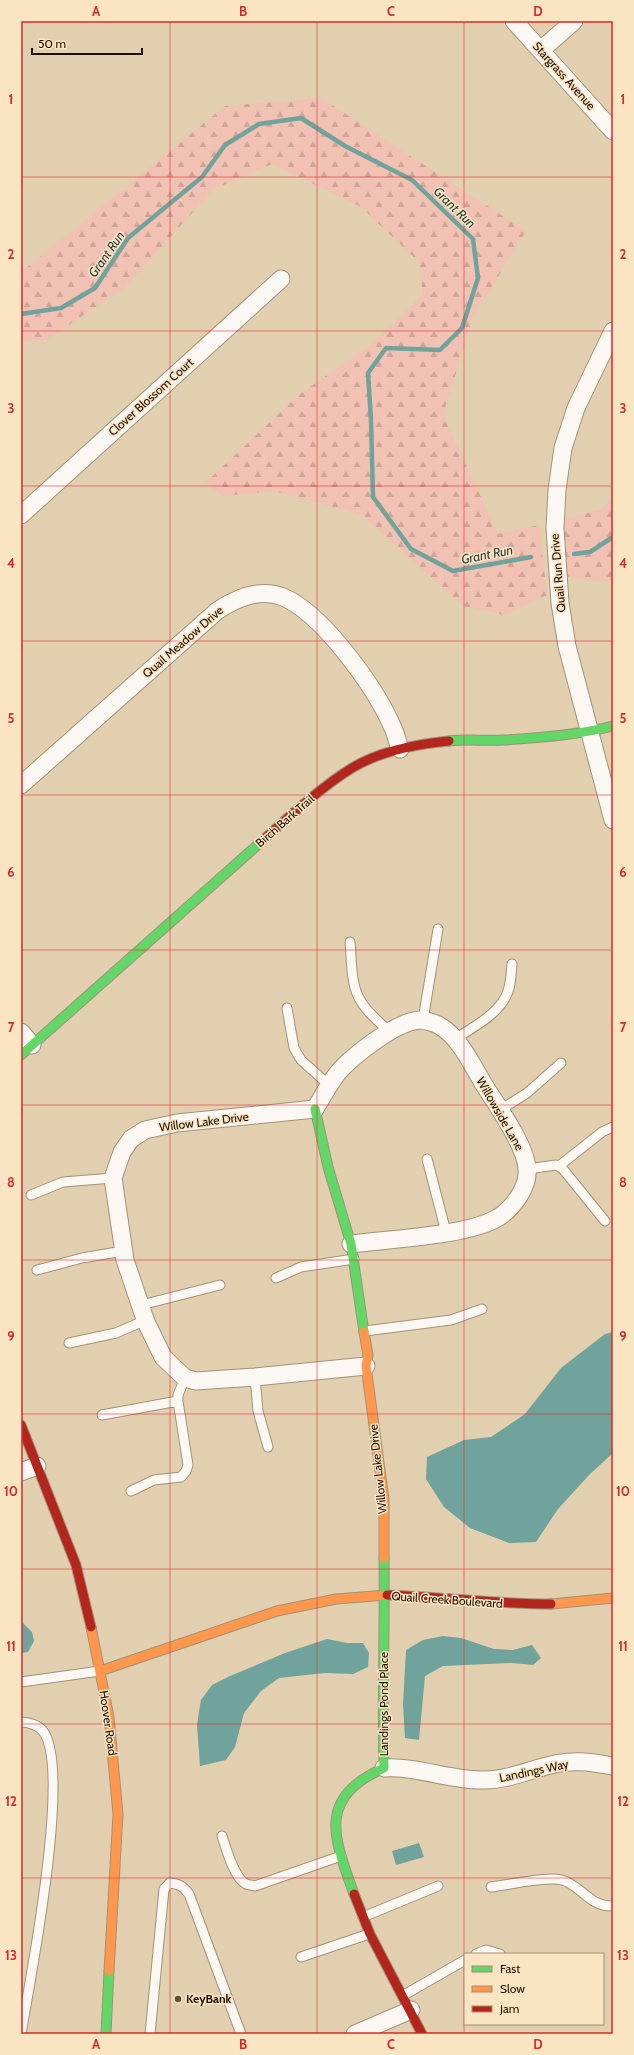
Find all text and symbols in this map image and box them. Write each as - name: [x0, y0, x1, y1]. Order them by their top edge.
- text: A: [92, 3, 101, 19]
- text: B: [239, 3, 247, 19]
- text: C: [387, 3, 395, 19]
- text: D: [533, 3, 543, 19]
- scale bar: [32, 30, 142, 56]
- text: 50 m: [38, 36, 66, 51]
- street label: Stargrass Avenue: [530, 39, 599, 113]
- text: 1: [9, 91, 13, 107]
- text: 1: [621, 91, 625, 107]
- water label: Grant Run: [431, 183, 479, 231]
- water label: Grant Run: [84, 228, 128, 280]
- text: 2: [8, 246, 15, 262]
- text: 2: [620, 246, 627, 262]
- street label: Clover Blossom Court: [105, 354, 196, 439]
- text: 3: [7, 400, 15, 416]
- text: 3: [619, 400, 627, 416]
- street label: Quail Run Drive: [547, 533, 568, 613]
- water label: Grant Run: [460, 541, 514, 567]
- text: 4: [7, 555, 15, 571]
- text: 4: [619, 555, 627, 571]
- street label: Quail Meadow Drive: [139, 602, 226, 681]
- text: 5: [8, 710, 15, 726]
- text: 5: [620, 710, 627, 726]
- street label: Birch Bark Trail: [252, 791, 317, 850]
- text: 6: [7, 864, 15, 880]
- text: 6: [619, 864, 627, 880]
- text: 7: [8, 1019, 15, 1035]
- text: 7: [620, 1019, 627, 1035]
- street label: Willowside Lane: [473, 1074, 528, 1153]
- street label: Willow Lake Drive: [158, 1109, 250, 1134]
- text: 8: [7, 1174, 15, 1190]
- text: 8: [619, 1174, 627, 1190]
- text: 9: [7, 1328, 15, 1344]
- text: 9: [619, 1328, 627, 1344]
- street label: Willow Lake Drive: [365, 1423, 390, 1515]
- text: 10: [4, 1483, 18, 1499]
- text: 10: [616, 1483, 630, 1499]
- street label: Quail Creek Boulevard: [391, 1588, 503, 1611]
- text: 11: [6, 1638, 16, 1654]
- text: 11: [618, 1638, 628, 1654]
- street label: Landings Pond Place: [376, 1652, 391, 1756]
- street label: Hoover Road: [96, 1689, 121, 1757]
- street label: Landings Way: [498, 1756, 570, 1785]
- text: 12: [5, 1793, 17, 1809]
- text: 12: [617, 1793, 629, 1809]
- text: 13: [5, 1947, 17, 1963]
- text: 13: [617, 1947, 629, 1963]
- legend: [464, 1953, 604, 2025]
- text: Fast: [500, 1961, 520, 1976]
- text: Slow: [500, 1981, 525, 1996]
- place label: KeyBank: [186, 1991, 232, 2006]
- marker: KeyBank: [173, 1994, 183, 2004]
- text: Jam: [499, 2001, 519, 2016]
- text: A: [92, 2036, 101, 2052]
- text: B: [239, 2036, 247, 2052]
- text: C: [387, 2036, 395, 2052]
- text: D: [533, 2036, 543, 2052]

